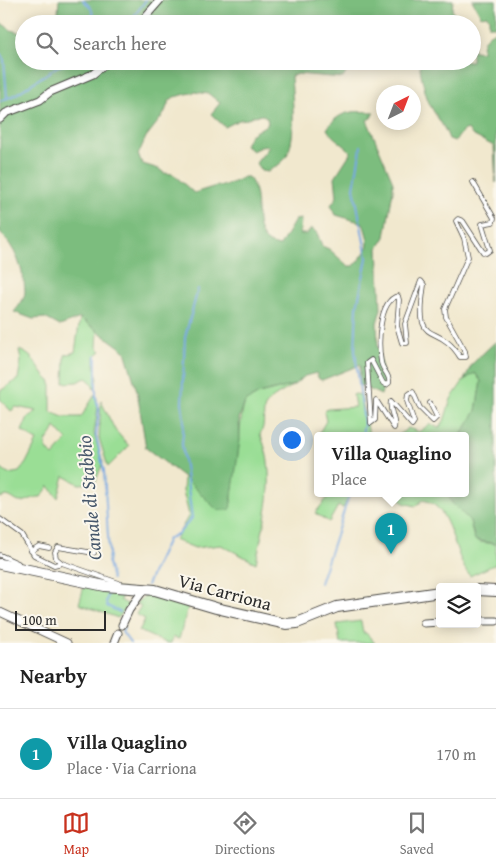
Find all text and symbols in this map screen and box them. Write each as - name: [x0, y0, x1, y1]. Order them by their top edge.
- search box: [15, 15, 481, 70]
- icon: search: [33, 29, 61, 57]
- text: Search here: [73, 29, 167, 57]
- north arrow: [376, 85, 421, 130]
- your location: [279, 427, 305, 453]
- popup: [314, 432, 469, 497]
- water label: Canale di Stabbio: [70, 435, 108, 561]
- text: Villa Quaglino: [331, 439, 452, 467]
- text: Place: [331, 467, 367, 491]
- pin: 1: [375, 513, 407, 554]
- street label: Via Carriona: [175, 567, 275, 617]
- map controls: [436, 583, 481, 628]
- button: layers: [436, 583, 481, 628]
- scale bar: [15, 608, 106, 631]
- text: 100 m: [22, 610, 57, 630]
- text: Nearby: [20, 660, 87, 691]
- text: Villa Quaglino: [67, 728, 187, 756]
- text: 1: [32, 742, 40, 766]
- text: 170 m: [436, 742, 476, 766]
- text: Place · Via Carriona: [67, 756, 197, 780]
- tab: Map: [62, 809, 90, 859]
- tab: Directions: [215, 809, 275, 859]
- tab: Saved: [400, 809, 434, 859]

